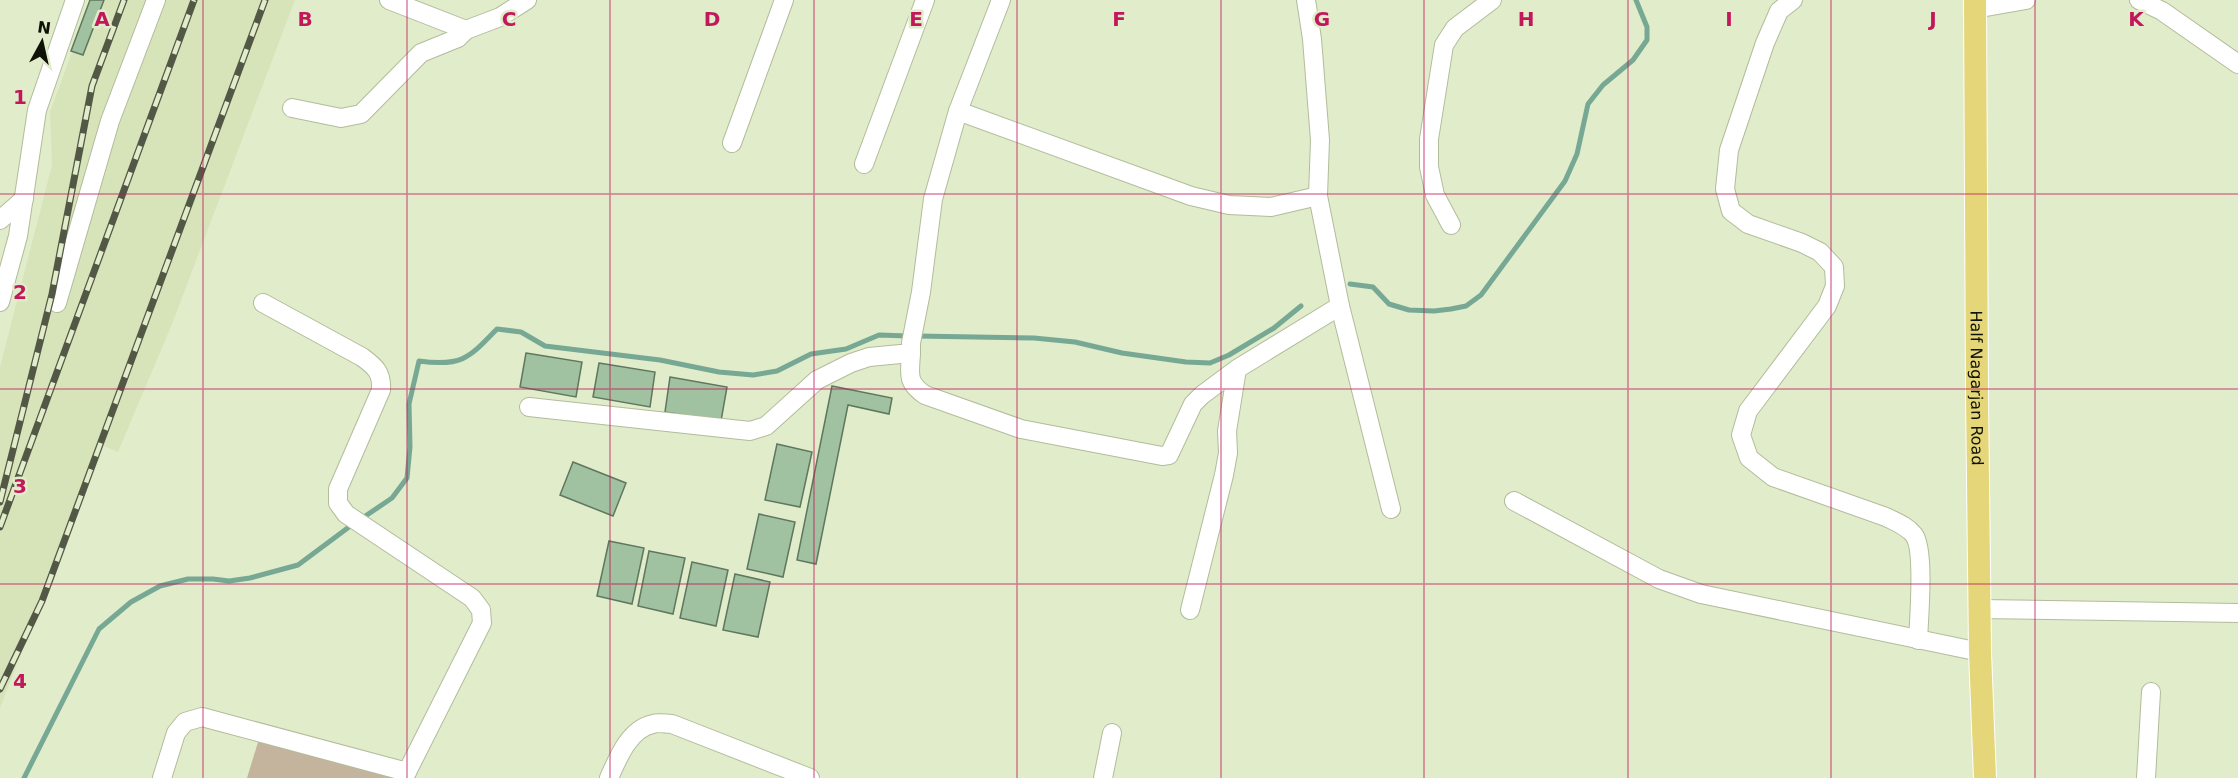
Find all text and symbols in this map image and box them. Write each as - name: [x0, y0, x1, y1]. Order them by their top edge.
- text: A: [94, 7, 110, 31]
- text: B: [297, 7, 313, 31]
- text: C: [502, 7, 516, 31]
- text: D: [704, 7, 720, 31]
- text: E: [909, 7, 923, 31]
- text: F: [1112, 7, 1126, 31]
- text: G: [1314, 7, 1330, 31]
- text: H: [1518, 7, 1534, 31]
- text: I: [1725, 7, 1733, 31]
- text: J: [1927, 7, 1937, 31]
- text: K: [2128, 7, 2145, 31]
- north arrow: [12, 12, 72, 72]
- text: N: [36, 17, 52, 38]
- text: 1: [13, 85, 27, 109]
- text: 2: [13, 280, 27, 304]
- street label: Half Nagarjan Road: [1967, 310, 1987, 466]
- text: 3: [13, 474, 27, 498]
- text: 4: [13, 669, 27, 693]

